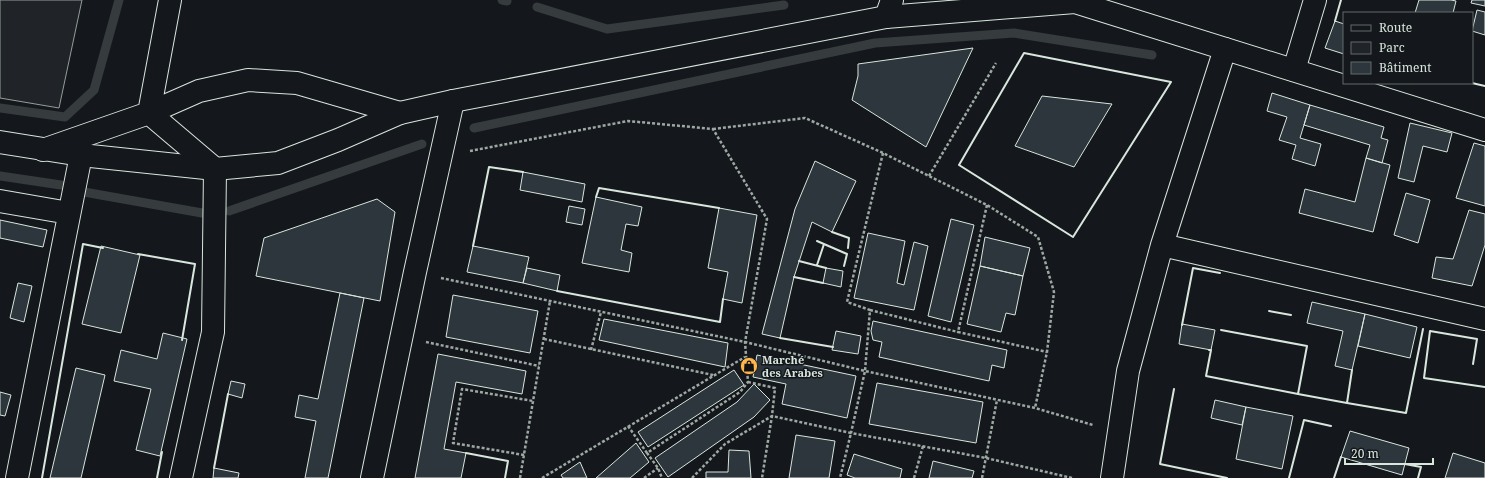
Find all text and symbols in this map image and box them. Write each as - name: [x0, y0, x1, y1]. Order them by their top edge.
- legend: [1343, 12, 1473, 84]
- text: Route: [1379, 19, 1412, 36]
- text: Parc: [1379, 39, 1405, 56]
- text: Bâtiment: [1379, 59, 1431, 76]
- place label: Marché des Arabes: [762, 352, 823, 380]
- shop icon: Marché des Arabes: [739, 356, 759, 376]
- scale bar: [1345, 440, 1433, 466]
- text: 20 m: [1351, 445, 1379, 462]

